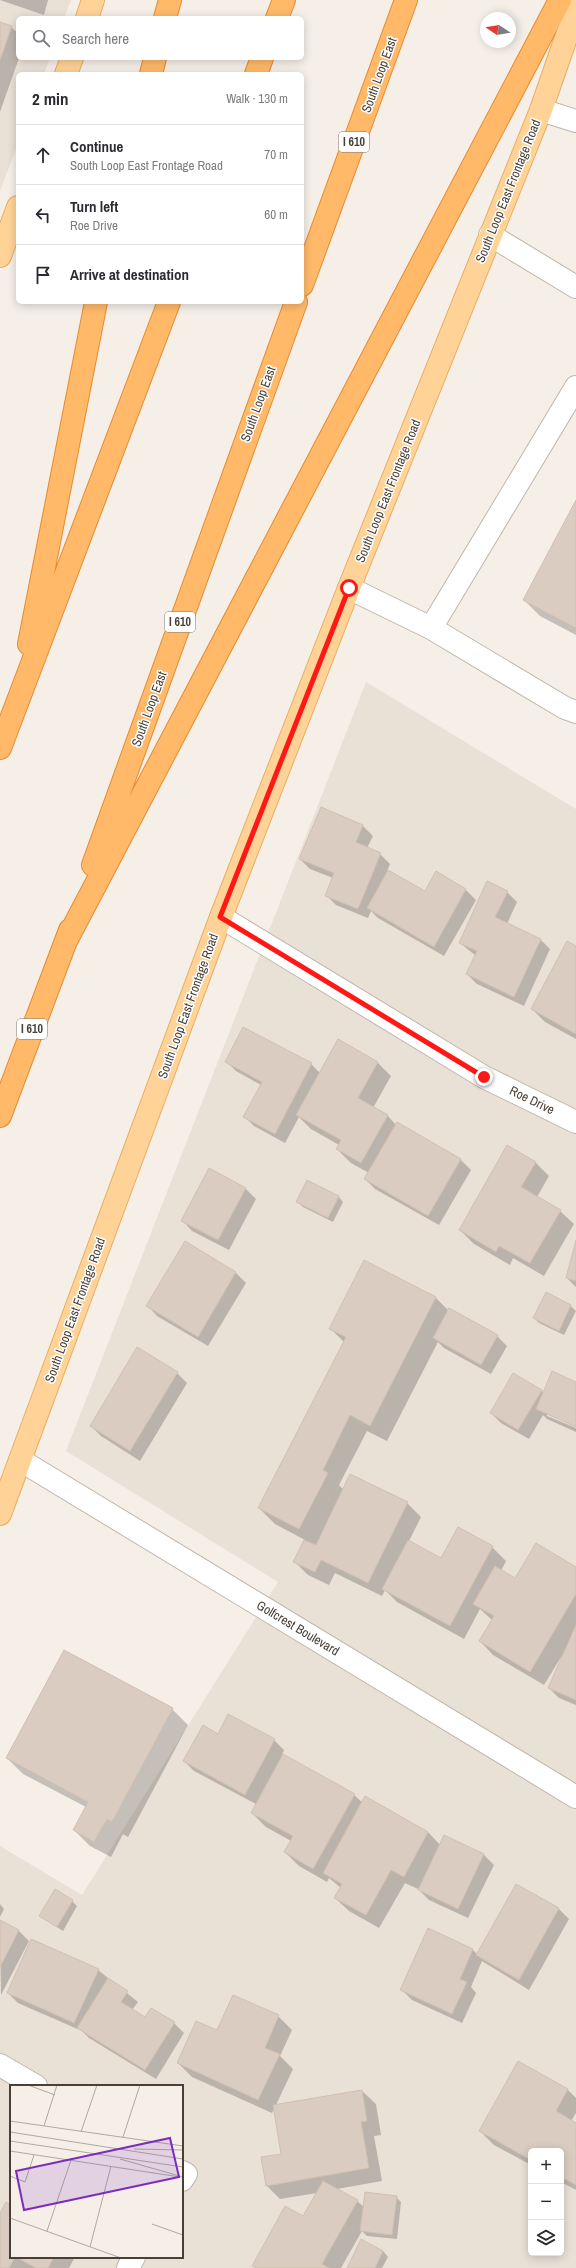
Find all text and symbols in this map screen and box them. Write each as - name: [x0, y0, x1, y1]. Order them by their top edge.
- north arrow: [480, 12, 516, 48]
- search box: [16, 16, 304, 60]
- icon: search: [30, 27, 52, 49]
- text: Search here: [62, 28, 129, 49]
- street label: South Loop East: [358, 35, 400, 115]
- text: 2 min: [32, 87, 68, 110]
- text: Walk · 130 m: [226, 90, 288, 107]
- street label: South Loop East Frontage Road: [471, 117, 545, 265]
- road number: I 610: [339, 132, 369, 152]
- text: Continue: [70, 136, 123, 157]
- icon: ahead: [32, 144, 54, 166]
- text: 70 m: [264, 146, 288, 163]
- text: South Loop East Frontage Road: [70, 157, 223, 174]
- text: Turn left: [70, 196, 118, 217]
- icon: left: [32, 204, 54, 226]
- text: 60 m: [264, 206, 288, 223]
- text: Roe Drive: [70, 217, 118, 234]
- icon: arrive: [32, 264, 54, 286]
- text: Arrive at destination: [70, 264, 189, 285]
- street label: South Loop East: [237, 364, 279, 444]
- street label: South Loop East Frontage Road: [351, 417, 425, 565]
- route start: [340, 579, 358, 597]
- road number: I 610: [165, 612, 195, 632]
- street label: South Loop East: [128, 669, 170, 749]
- street label: South Loop East Frontage Road: [154, 931, 222, 1081]
- road number: I 610: [17, 1019, 47, 1039]
- route end: [475, 1068, 493, 1086]
- street label: Roe Drive: [507, 1082, 557, 1118]
- street label: South Loop East Frontage Road: [41, 1235, 109, 1385]
- street label: Golfcrest Boulevard: [253, 1597, 343, 1659]
- inset map: [10, 2085, 183, 2258]
- map controls: [528, 2148, 564, 2256]
- button: +: [528, 2148, 564, 2184]
- button: −: [528, 2184, 564, 2220]
- button: layers: [528, 2220, 564, 2256]

